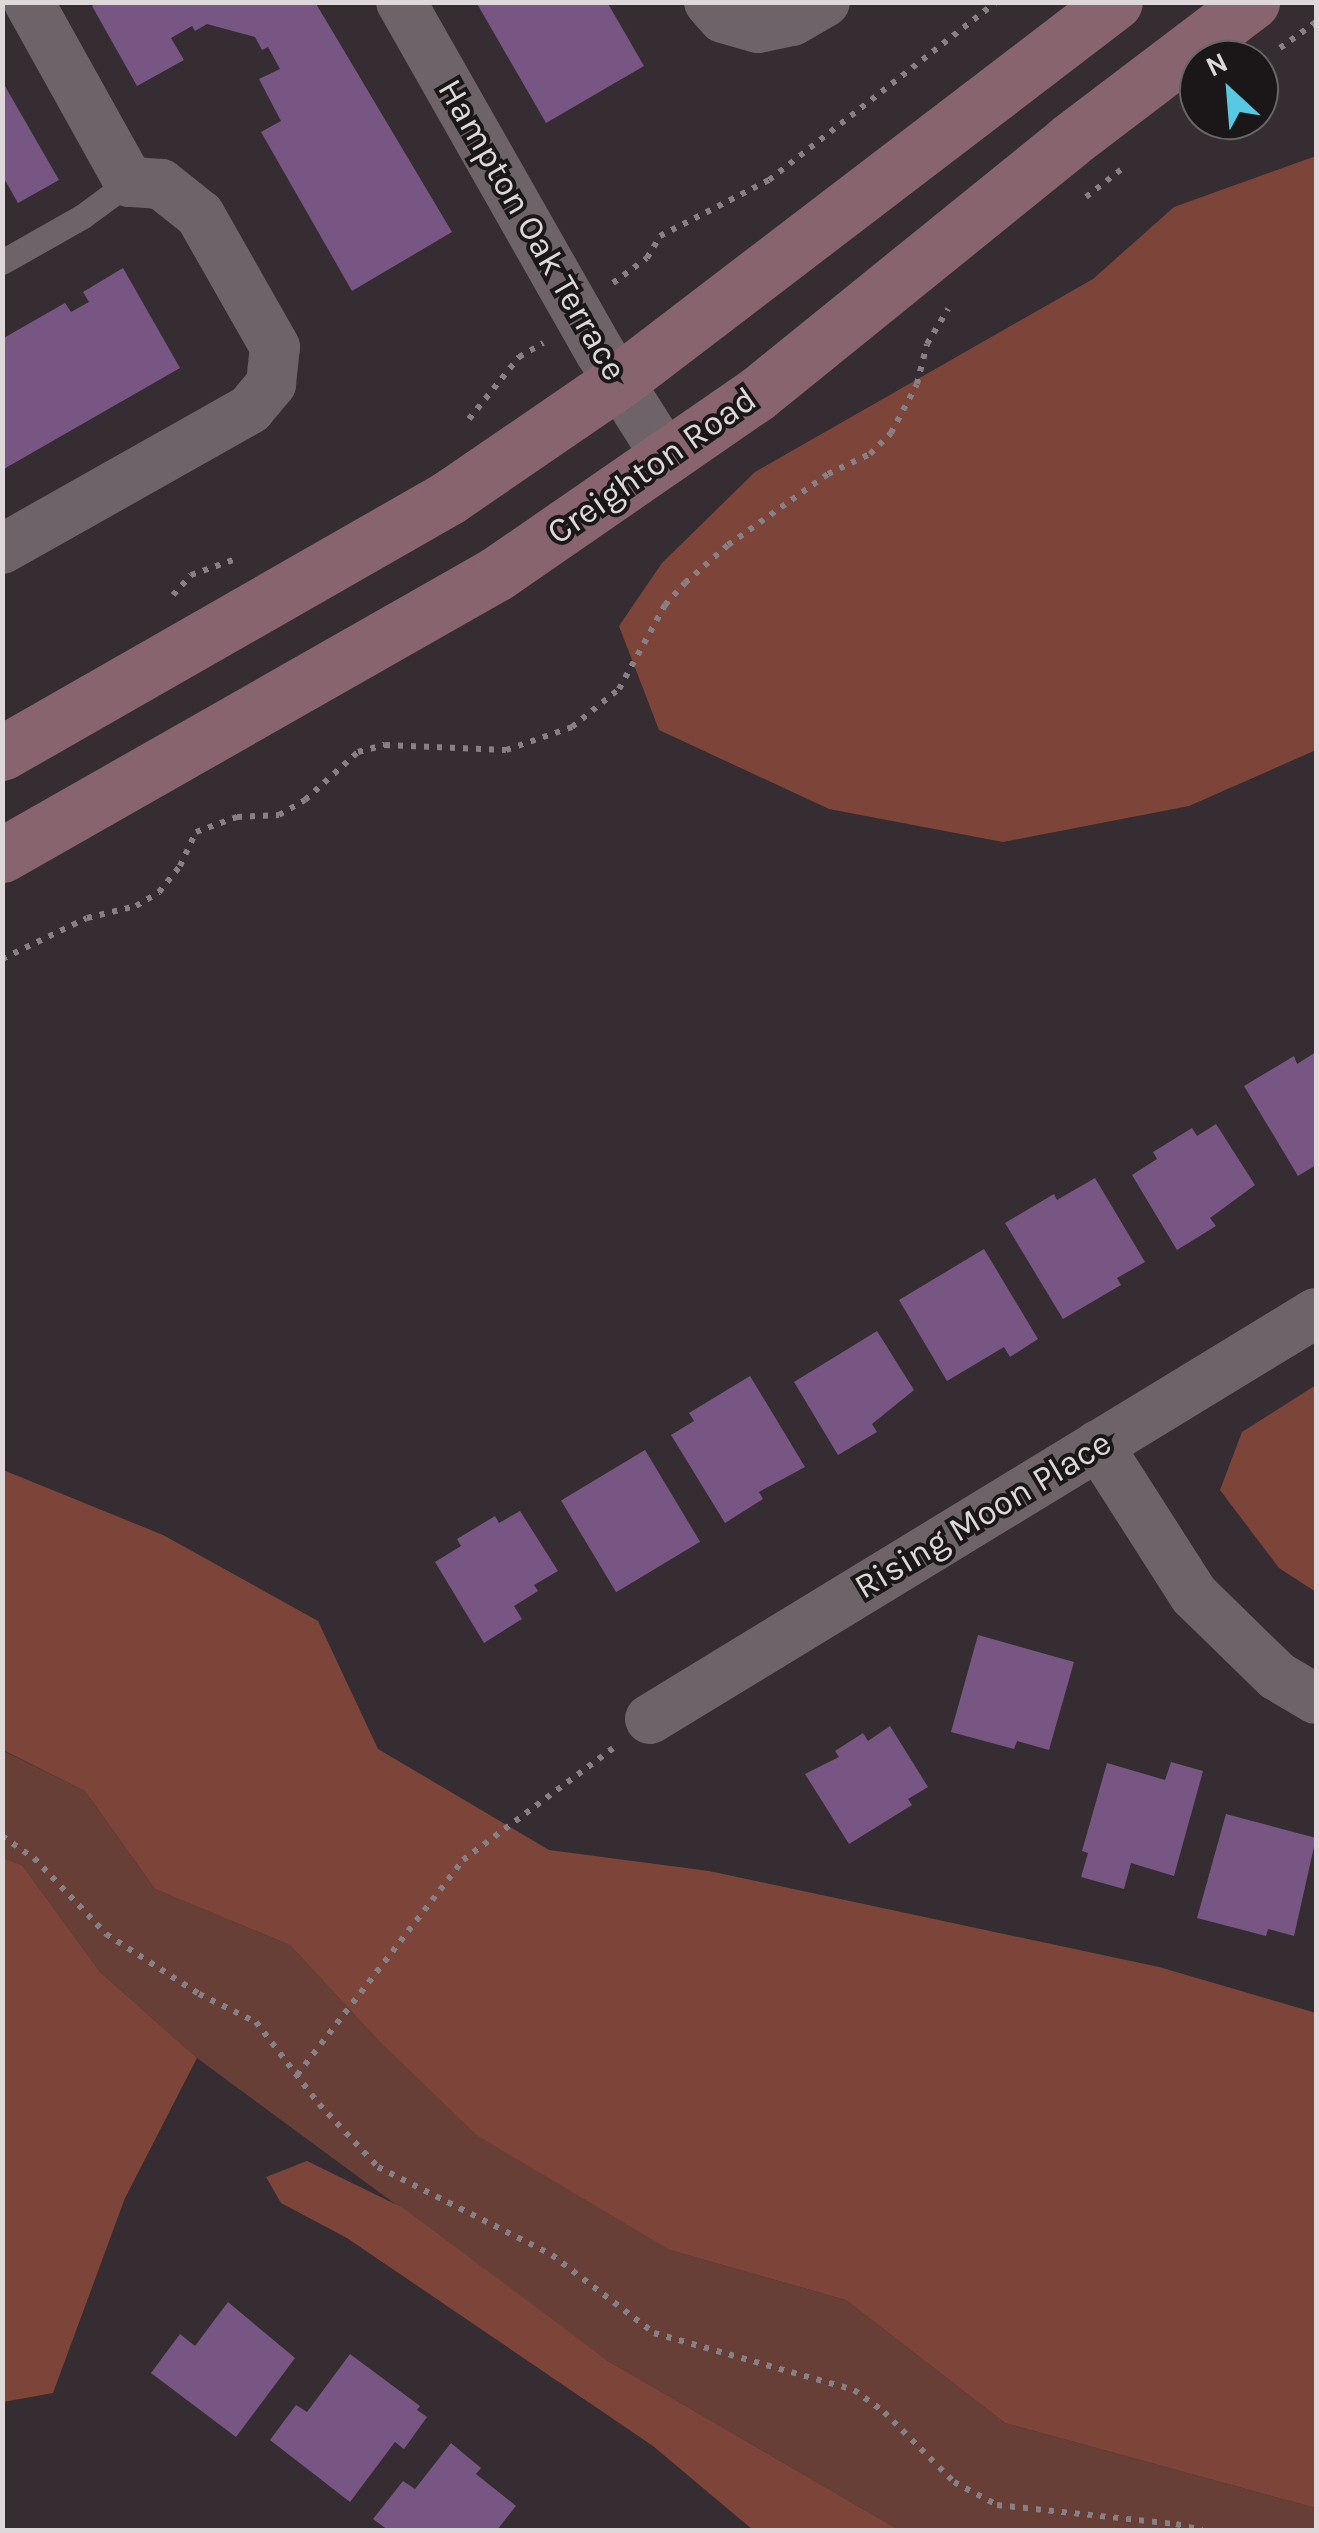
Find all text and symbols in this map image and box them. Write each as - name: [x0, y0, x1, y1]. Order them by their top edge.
- north arrow: [1179, 40, 1279, 140]
- text: N: [1200, 45, 1233, 84]
- street label: Hampton Oak Terrace: [429, 72, 635, 388]
- street label: Creighton Road: [539, 378, 765, 554]
- street label: Rising Moon Place: [847, 1422, 1119, 1608]

